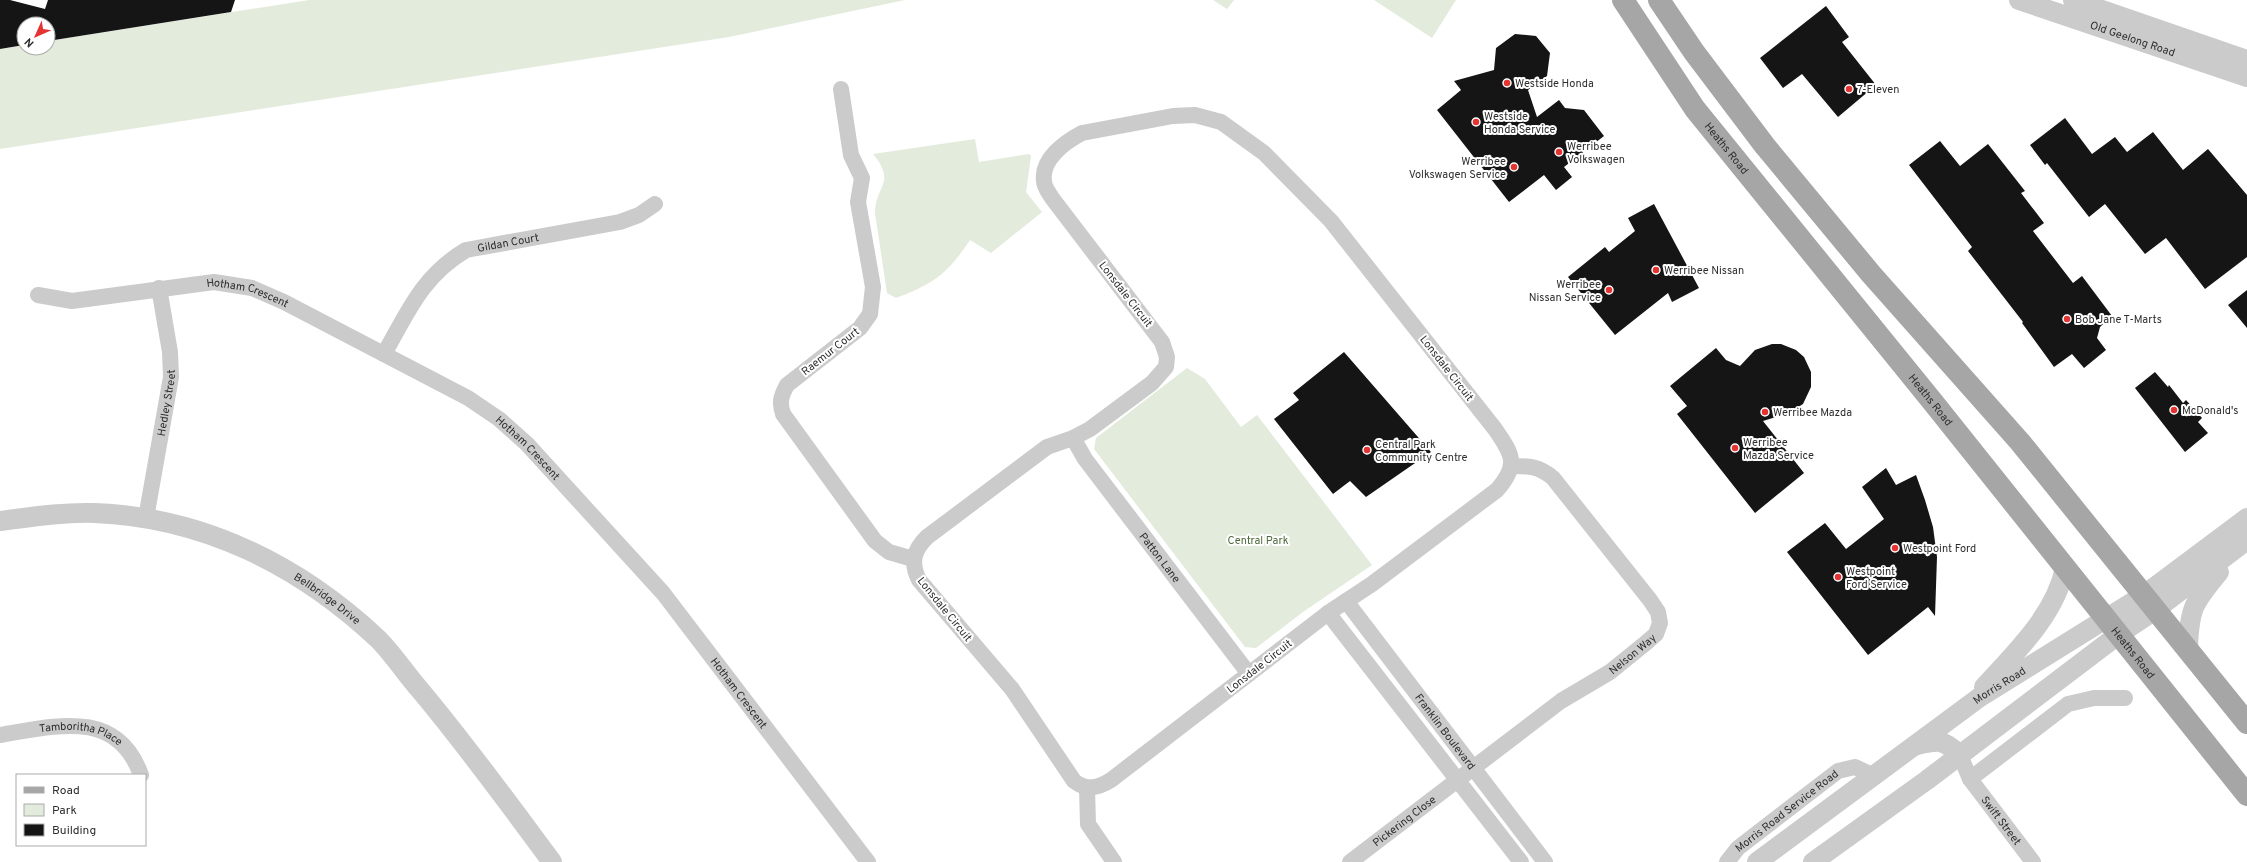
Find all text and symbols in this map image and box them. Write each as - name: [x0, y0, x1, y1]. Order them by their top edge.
- north arrow: [16, 16, 56, 56]
- street label: Old Geelong Road: [2088, 18, 2177, 60]
- text: N: [22, 35, 37, 50]
- place label: Westside Honda: [1515, 77, 1594, 91]
- marker: Westside Honda: [1502, 78, 1512, 88]
- place label: 7-Eleven: [1857, 83, 1899, 97]
- marker: 7-Eleven: [1844, 84, 1854, 94]
- place label: Westside Honda Service: [1484, 110, 1556, 137]
- marker: Westside Honda Service: [1471, 117, 1481, 127]
- street label: Heaths Road: [1701, 120, 1751, 177]
- place label: Werribee Volkswagen: [1567, 140, 1625, 167]
- marker: Werribee Volkswagen: [1554, 147, 1564, 157]
- place label: Werribee Volkswagen Service: [1409, 155, 1506, 182]
- marker: Werribee Volkswagen Service: [1509, 162, 1519, 172]
- street label: Gildan Court: [476, 231, 540, 256]
- street label: Lonsdale Circuit: [1095, 259, 1155, 330]
- place label: Werribee Nissan: [1664, 264, 1744, 278]
- marker: Werribee Nissan: [1651, 265, 1661, 275]
- street label: Hotham Crescent: [206, 276, 291, 311]
- place label: Werribee Nissan Service: [1529, 278, 1601, 305]
- marker: Werribee Nissan Service: [1604, 285, 1614, 295]
- place label: Bob Jane T-Marts: [2075, 313, 2162, 327]
- marker: Bob Jane T-Marts: [2062, 314, 2072, 324]
- street label: Raemur Court: [799, 325, 862, 379]
- street label: Lonsdale Circuit: [1416, 333, 1476, 404]
- street label: Hedley Street: [155, 369, 179, 437]
- street label: Heaths Road: [1905, 372, 1955, 429]
- place label: McDonald's: [2182, 404, 2238, 418]
- marker: McDonald's: [2169, 405, 2179, 415]
- place label: Werribee Mazda: [1773, 406, 1852, 420]
- marker: Werribee Mazda: [1760, 407, 1770, 417]
- street label: Hotham Crescent: [492, 413, 563, 483]
- place label: Werribee Mazda Service: [1743, 436, 1814, 463]
- place label: Central Park Community Centre: [1375, 438, 1468, 465]
- marker: Werribee Mazda Service: [1730, 443, 1740, 453]
- marker: Central Park Community Centre: [1362, 445, 1372, 455]
- street label: Patton Lane: [1136, 530, 1183, 586]
- park label: Central Park: [1228, 534, 1289, 548]
- place label: Westpoint Ford: [1903, 542, 1976, 556]
- marker: Westpoint Ford: [1890, 543, 1900, 553]
- place label: Westpoint Ford Service: [1846, 565, 1907, 592]
- street label: Bellbridge Drive: [291, 570, 363, 628]
- marker: Westpoint Ford Service: [1833, 572, 1843, 582]
- street label: Lonsdale Circuit: [914, 574, 975, 645]
- street label: Heaths Road: [2107, 625, 2158, 682]
- street label: Nelson Way: [1606, 631, 1660, 678]
- street label: Lonsdale Circuit: [1224, 637, 1295, 697]
- street label: Hotham Crescent: [707, 655, 770, 732]
- street label: Morris Road: [1971, 664, 2029, 708]
- street label: Franklin Boulevard: [1411, 691, 1478, 773]
- street label: Tamboritha Place: [38, 720, 125, 749]
- street label: Morris Road Service Road: [1733, 767, 1842, 856]
- legend: [16, 774, 146, 846]
- text: Road: [52, 783, 80, 799]
- street label: Pickering Close: [1370, 793, 1439, 850]
- street label: Swift Street: [1978, 794, 2024, 848]
- text: Park: [52, 803, 77, 819]
- text: Building: [52, 823, 96, 839]

